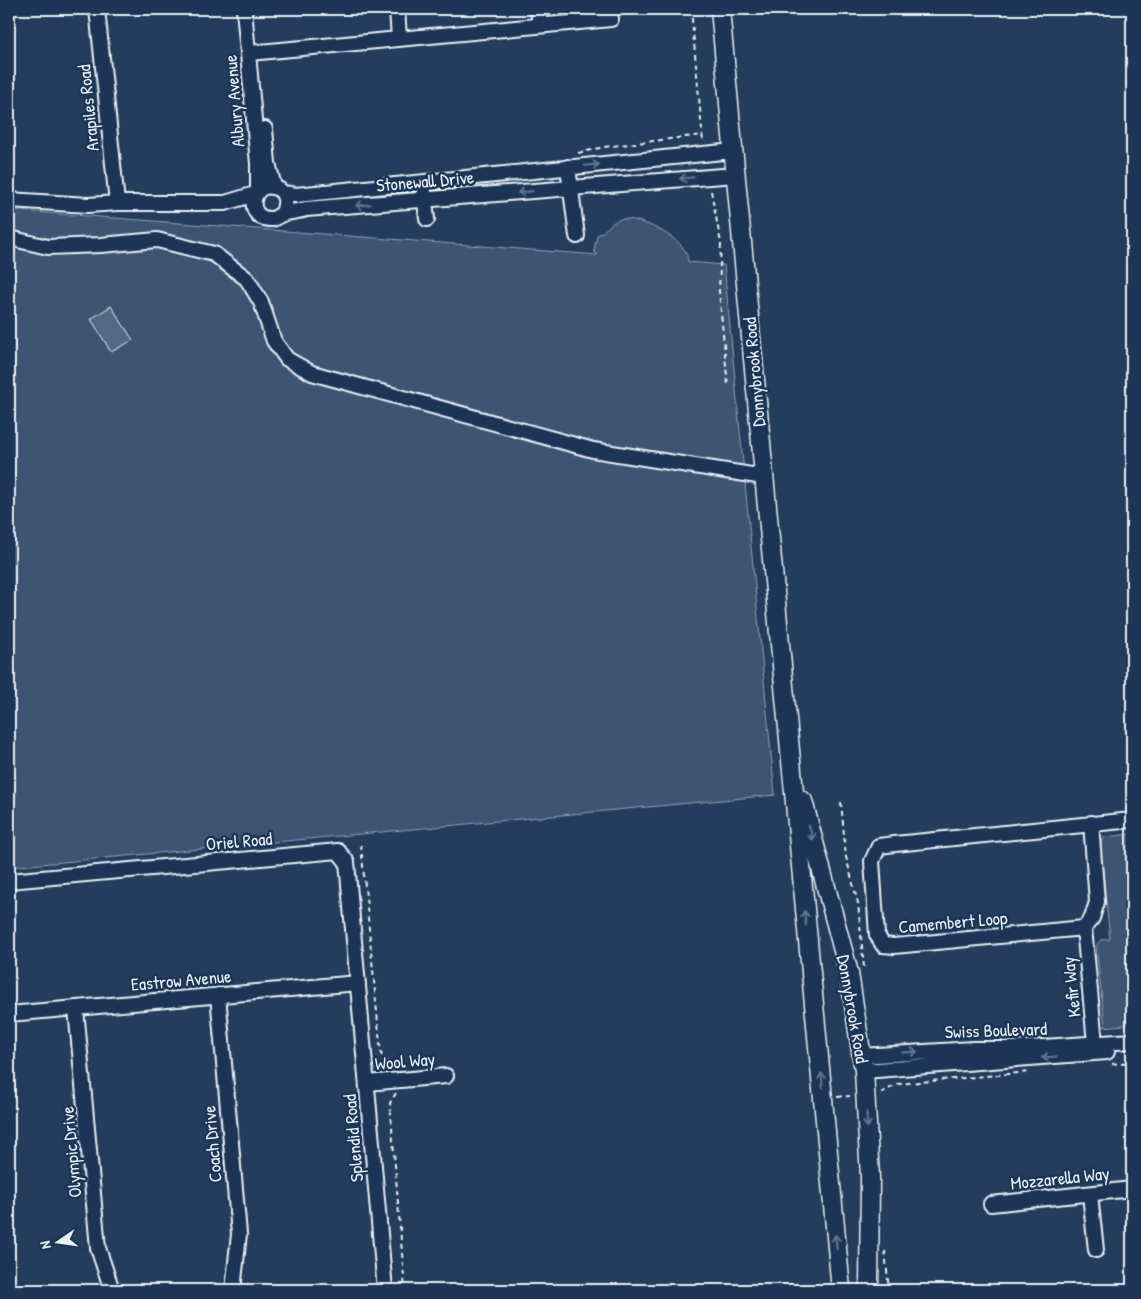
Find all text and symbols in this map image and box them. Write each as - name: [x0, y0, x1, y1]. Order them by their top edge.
- street label: Albury Avenue: [218, 54, 250, 148]
- street label: Arapiles Road: [71, 63, 105, 153]
- one-way arrow: [584, 160, 600, 170]
- street label: Stonewall Drive: [375, 164, 475, 198]
- one-way arrow: [679, 174, 695, 183]
- one-way arrow: [517, 187, 533, 196]
- one-way arrow: [355, 200, 371, 209]
- street label: Donnybrook Road: [737, 316, 771, 428]
- one-way arrow: [807, 825, 816, 841]
- street label: Oriel Road: [205, 826, 273, 856]
- street label: Camembert Loop: [897, 905, 1009, 939]
- one-way arrow: [800, 911, 810, 927]
- street label: Donnybrook Road: [831, 953, 875, 1065]
- street label: Kefir Way: [1055, 955, 1087, 1018]
- street label: Eastrow Avenue: [130, 963, 232, 997]
- street label: Swiss Boulevard: [944, 1016, 1048, 1044]
- street label: Wool Way: [374, 1046, 436, 1076]
- one-way arrow: [901, 1048, 917, 1057]
- one-way arrow: [1041, 1053, 1057, 1062]
- one-way arrow: [817, 1072, 826, 1088]
- street label: Splendid Road: [337, 1093, 369, 1183]
- street label: Olympic Drive: [55, 1105, 87, 1199]
- street label: Coach Drive: [196, 1105, 228, 1183]
- one-way arrow: [862, 1112, 871, 1128]
- street label: Mozzarella Way: [1009, 1160, 1111, 1196]
- north arrow: [32, 1216, 82, 1266]
- one-way arrow: [832, 1234, 841, 1250]
- text: N: [35, 1239, 55, 1251]

